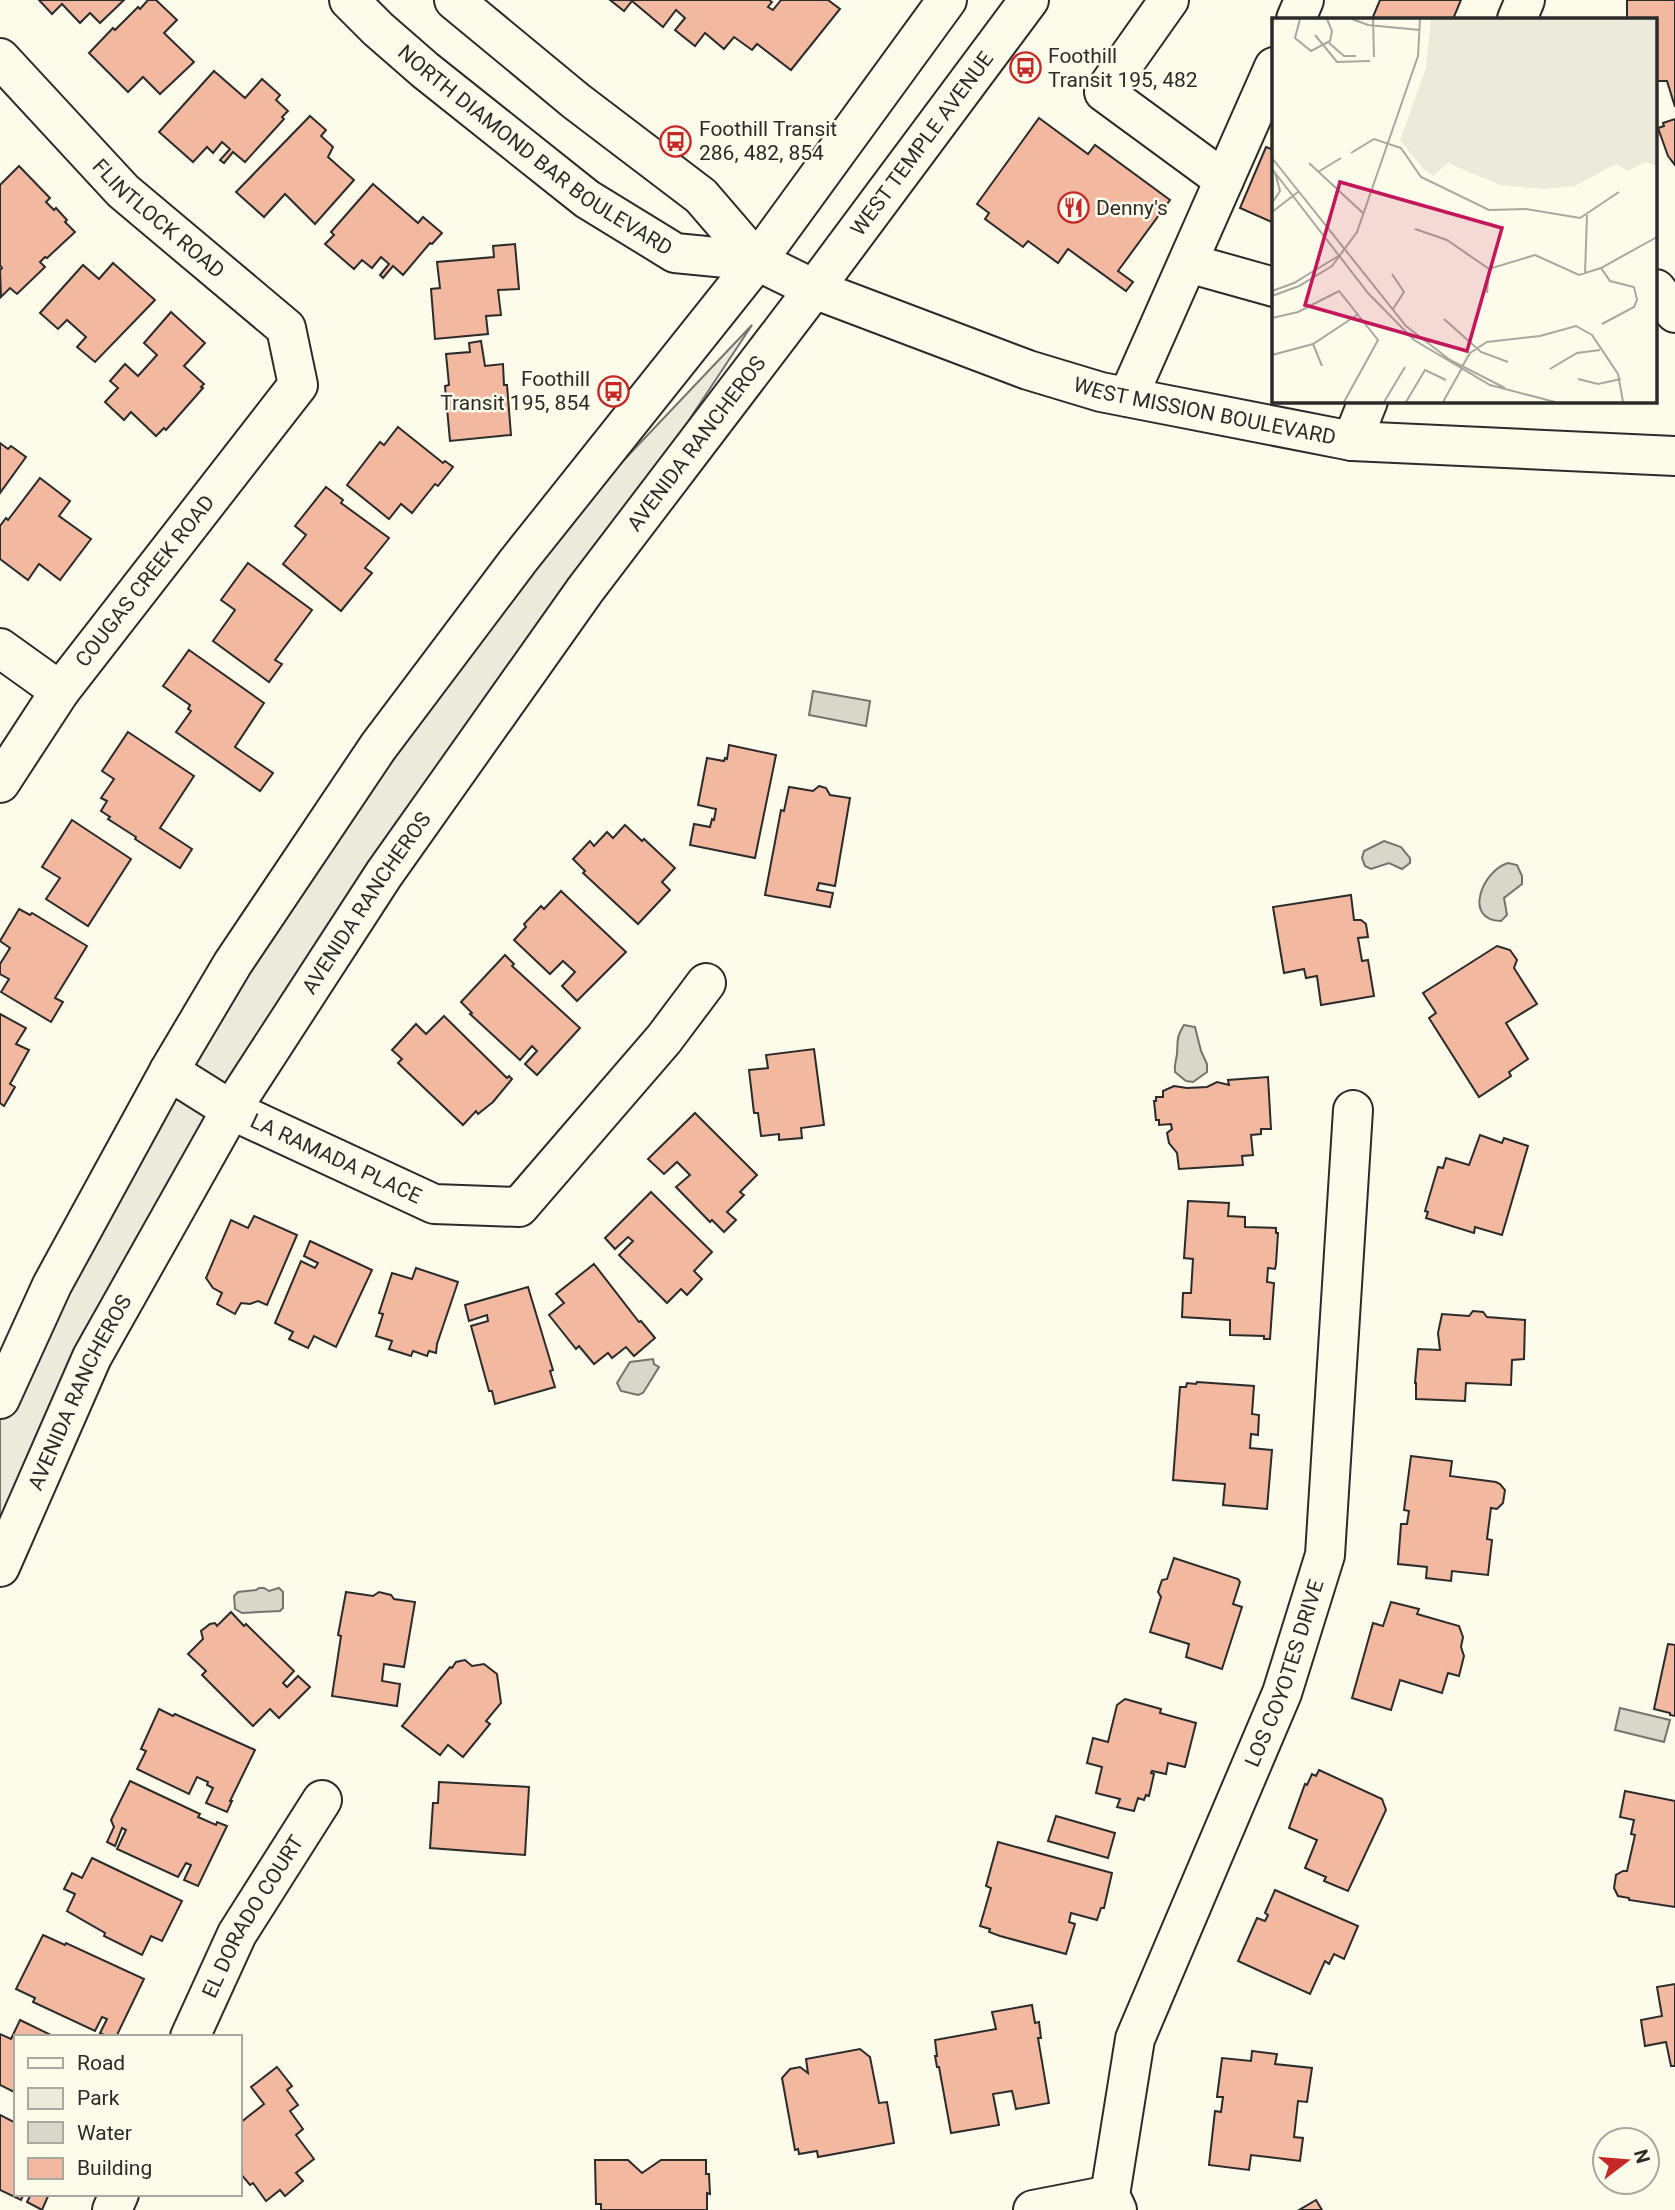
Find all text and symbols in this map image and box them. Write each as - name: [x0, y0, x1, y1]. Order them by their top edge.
- inset map: [1272, 18, 1658, 402]
- street label: NORTH DIAMOND BAR BOULEVARD: [393, 40, 677, 260]
- place label: Foothill Transit 195, 482: [1048, 44, 1198, 92]
- street label: WEST TEMPLE AVENUE: [846, 47, 998, 241]
- bus stop icon: Foothill Transit 195, 482: [1008, 51, 1042, 85]
- place label: Foothill Transit 286, 482, 854: [699, 117, 837, 165]
- bus stop icon: Foothill Transit 286, 482, 854: [659, 124, 693, 158]
- street label: FLINTLOCK ROAD: [88, 154, 229, 283]
- restaurant icon: Denny's: [1056, 191, 1090, 225]
- place label: Denny's: [1096, 196, 1168, 220]
- street label: AVENIDA RANCHEROS: [622, 351, 771, 536]
- place label: Foothill Transit 195, 854: [440, 367, 590, 415]
- street label: WEST MISSION BOULEVARD: [1070, 372, 1338, 450]
- bus stop icon: Foothill Transit 195, 854: [596, 374, 630, 408]
- street label: COUGAS CREEK ROAD: [71, 491, 219, 671]
- street label: AVENIDA RANCHEROS: [297, 808, 436, 999]
- street label: LA RAMADA PLACE: [247, 1109, 425, 1209]
- street label: AVENIDA RANCHEROS: [23, 1291, 137, 1494]
- street label: LOS COYOTES DRIVE: [1240, 1577, 1329, 1770]
- street label: EL DORADO COURT: [198, 1831, 309, 2002]
- legend: [14, 2035, 242, 2196]
- text: Road: [77, 2051, 125, 2075]
- text: Park: [77, 2086, 120, 2110]
- text: Water: [77, 2121, 132, 2145]
- north arrow: [1591, 2126, 1661, 2196]
- text: N: [1629, 2147, 1655, 2166]
- text: Building: [77, 2156, 152, 2180]

